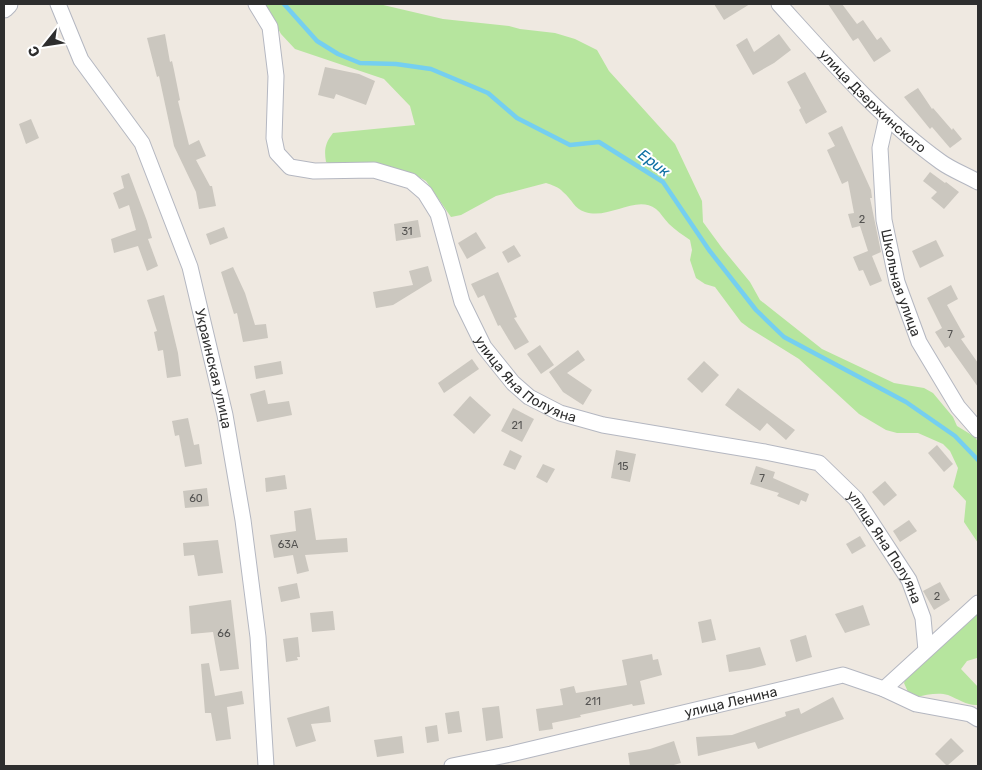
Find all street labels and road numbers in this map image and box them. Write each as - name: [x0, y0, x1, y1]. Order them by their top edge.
- street label: улица Дзержинского: [815, 46, 929, 157]
- street label: Школьная улица: [877, 228, 924, 339]
- street label: Украинская улица: [191, 307, 235, 430]
- street label: улица Яна Полуяна: [471, 333, 578, 426]
- street label: улица Яна Полуяна: [843, 487, 925, 606]
- street label: улица Ленина: [683, 683, 779, 721]

